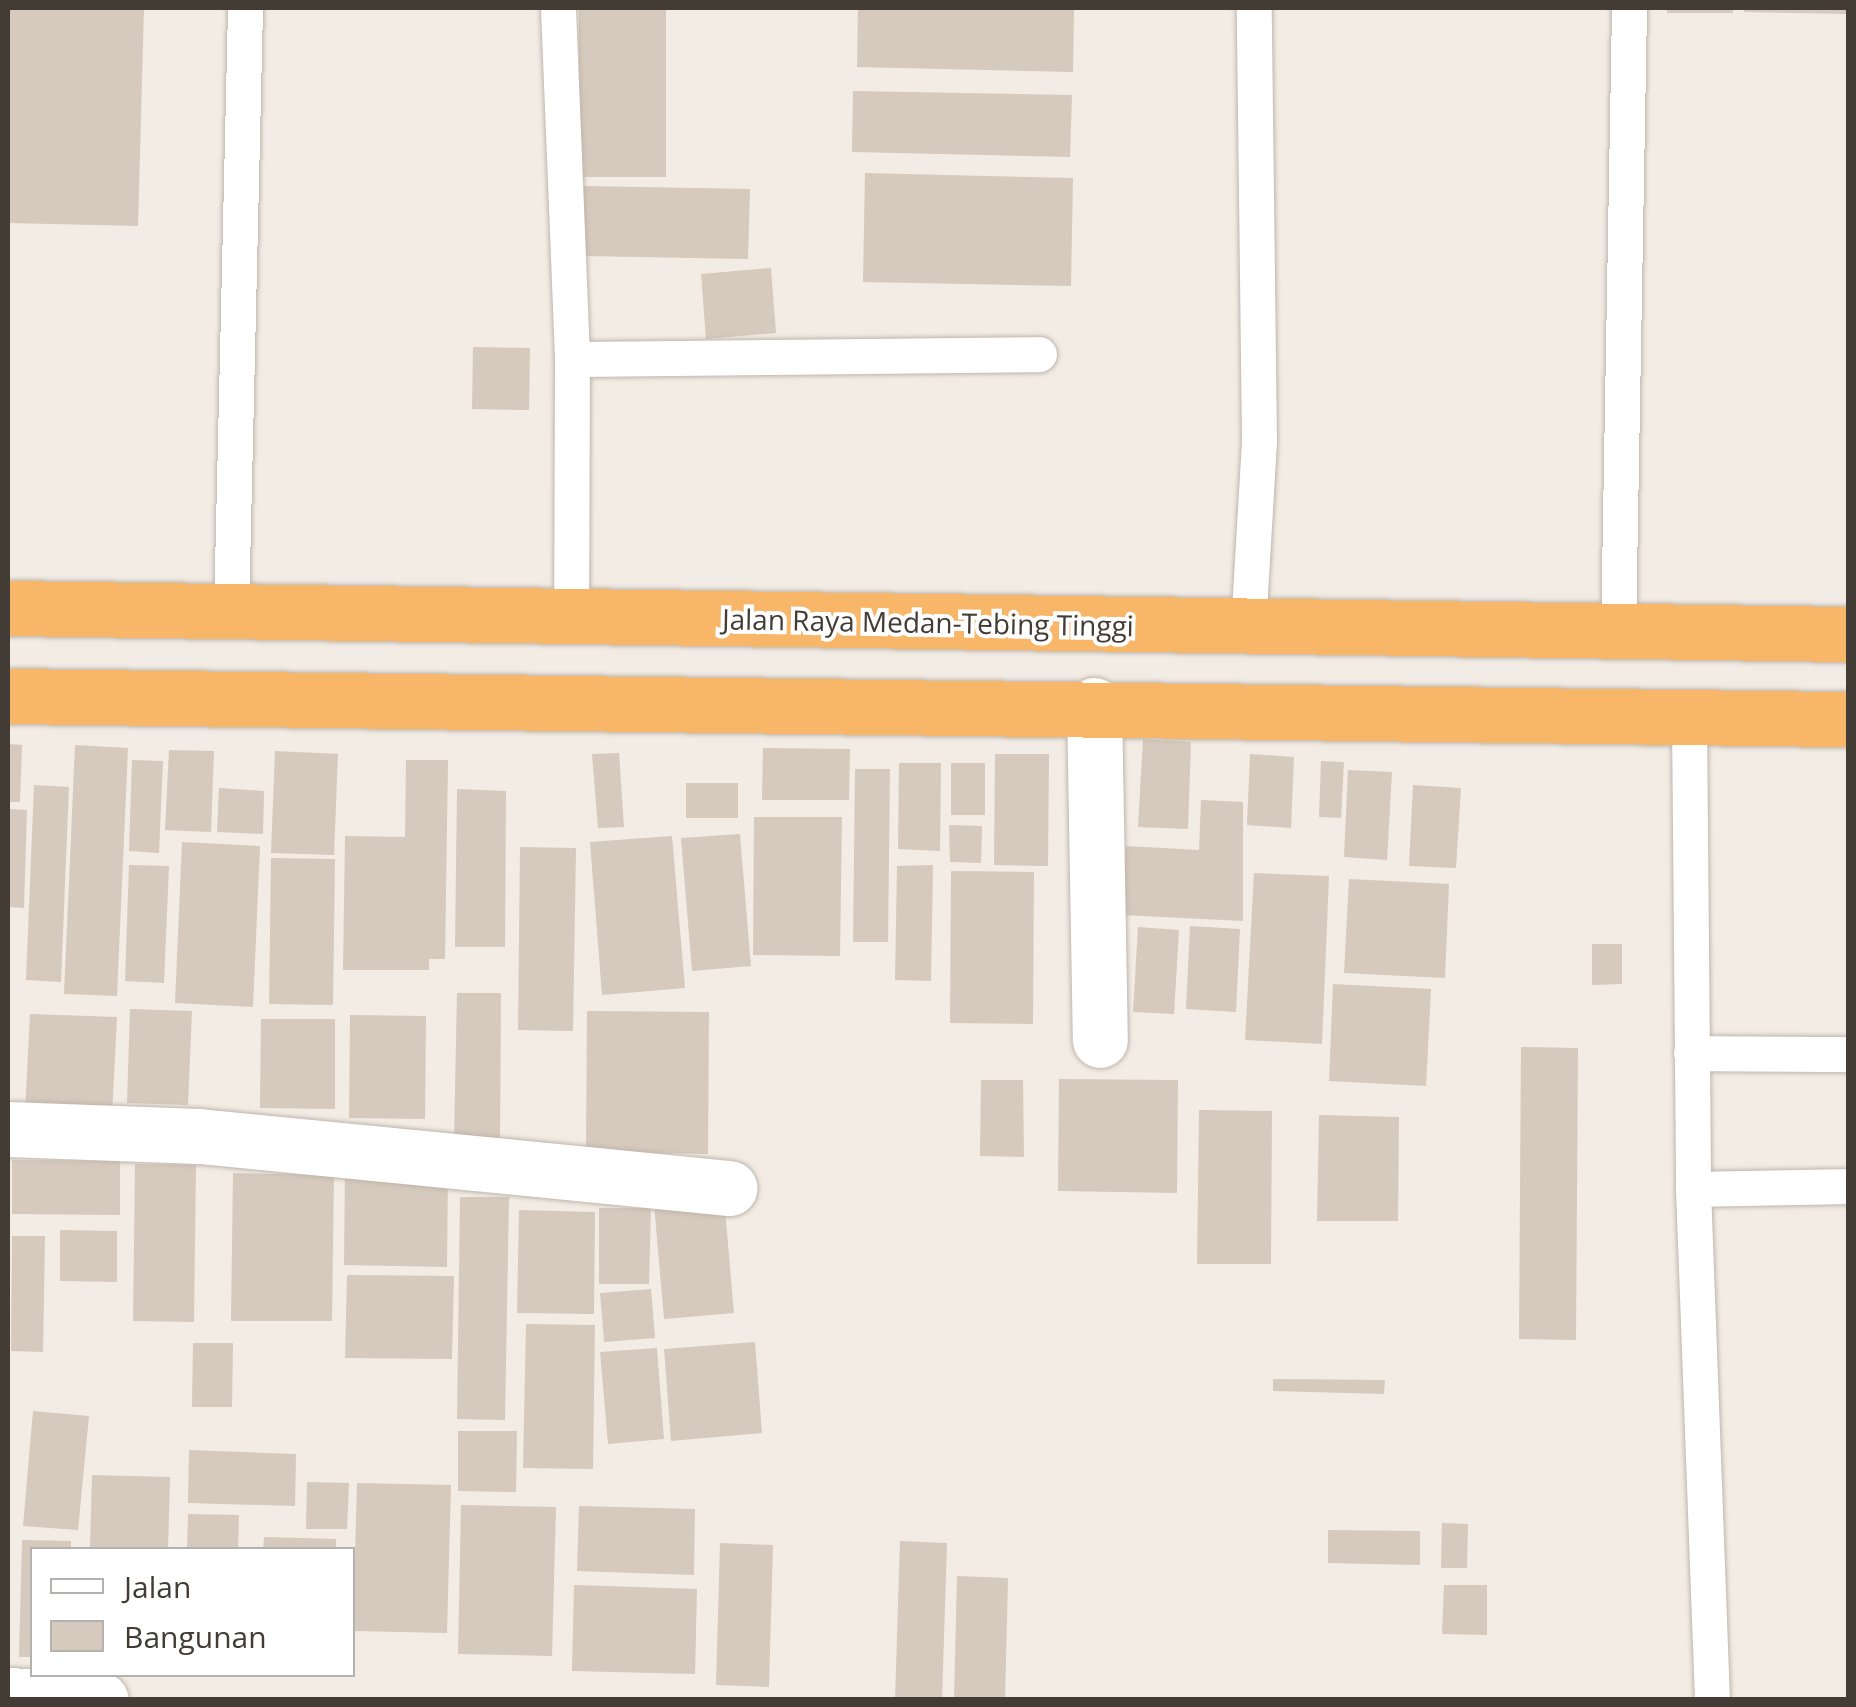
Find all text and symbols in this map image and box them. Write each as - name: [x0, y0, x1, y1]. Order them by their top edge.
- street label: Jalan Raya Medan-Tebing Tinggi: [722, 602, 1134, 642]
- legend: [30, 1547, 355, 1677]
- text: Jalan: [124, 1566, 191, 1607]
- text: Bangunan: [124, 1616, 267, 1657]

